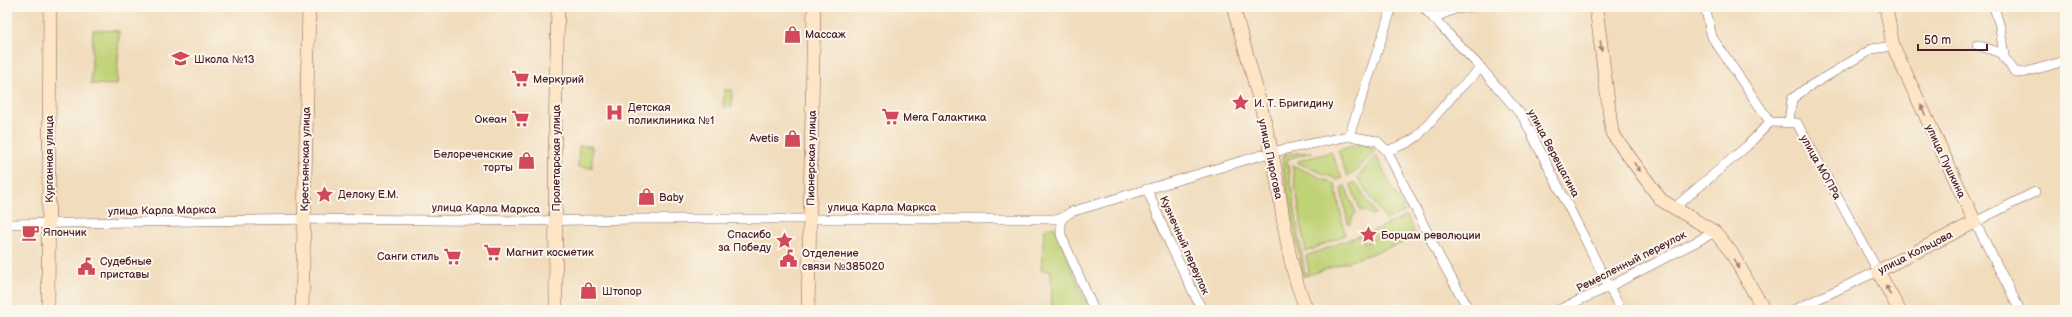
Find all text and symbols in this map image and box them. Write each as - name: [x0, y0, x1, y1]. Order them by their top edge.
- shop icon: Массаж: [782, 24, 802, 44]
- scale bar: [1918, 26, 1987, 52]
- place label: Массаж: [805, 28, 846, 41]
- text: 50 m: [1924, 33, 1951, 48]
- one-way arrow: [1598, 40, 1604, 52]
- school or university icon: Школа №13: [171, 49, 191, 69]
- place label: Школа №13: [194, 53, 255, 66]
- supermarket icon: Меркурий: [510, 69, 530, 89]
- place label: Меркурий: [533, 73, 584, 86]
- place icon: И. Т. Бригидину: [1231, 93, 1251, 113]
- place label: И. Т. Бригидину: [1254, 97, 1333, 110]
- place label: Детская поликлиника №1: [628, 101, 714, 127]
- hospital icon: Детская поликлиника №1: [605, 103, 625, 123]
- street label: Пролетарская улица: [550, 104, 563, 212]
- one-way arrow: [1920, 104, 1926, 116]
- street label: Крестьянская улица: [298, 106, 313, 212]
- supermarket icon: Мега Галактика: [880, 107, 900, 127]
- street label: улица Верещагина: [1525, 107, 1582, 200]
- supermarket icon: Океан: [510, 109, 530, 129]
- street label: Пионерская улица: [804, 110, 819, 206]
- place label: Мега Галактика: [903, 111, 987, 124]
- place label: Океан: [474, 113, 507, 126]
- street label: Курганная улица: [43, 115, 56, 203]
- street label: улица Пирогова: [1256, 118, 1285, 201]
- street label: улица Пушкина: [1923, 122, 1969, 201]
- shop icon: Avetis: [782, 128, 802, 148]
- place label: Avetis: [749, 132, 780, 145]
- street label: улица МОПРа: [1797, 133, 1844, 202]
- place label: Белореченские торты: [433, 148, 513, 174]
- shop icon: Белореченские торты: [516, 150, 536, 170]
- one-way arrow: [1633, 161, 1641, 172]
- place icon: Делоку Е.М.: [315, 184, 335, 204]
- shop icon: Baby: [636, 187, 656, 207]
- place label: Делоку Е.М.: [338, 188, 398, 201]
- place label: Baby: [659, 191, 684, 204]
- street label: Кузнечный переулок: [1157, 194, 1212, 297]
- street label: улица Карла Маркса: [432, 201, 541, 216]
- street label: улица Карла Маркса: [828, 201, 937, 214]
- street label: улица Карла Маркса: [108, 203, 217, 218]
- cafe icon: Япончик: [20, 222, 40, 242]
- place icon: Борцам революции: [1358, 225, 1378, 245]
- place label: Япончик: [43, 226, 87, 239]
- place label: Спасибо за Победу: [718, 228, 771, 254]
- street label: Ремесленный переулок: [1574, 228, 1688, 295]
- street label: улица Кольцова: [1876, 228, 1955, 277]
- place label: Борцам революции: [1381, 229, 1481, 242]
- place icon: Спасибо за Победу: [774, 230, 794, 250]
- supermarket icon: Магнит косметик: [483, 242, 503, 262]
- supermarket icon: Санги стиль: [442, 246, 462, 266]
- place label: Магнит косметик: [506, 246, 594, 259]
- place label: Отделение связи №385020: [802, 247, 885, 273]
- public building icon: Отделение связи №385020: [779, 249, 799, 269]
- place label: Санги стиль: [377, 250, 440, 263]
- place label: Судебные приставы: [100, 255, 152, 281]
- public building icon: Судебные приставы: [77, 257, 97, 277]
- one-way arrow: [1734, 258, 1740, 270]
- shop icon: Штопор: [579, 281, 599, 301]
- place label: Штопор: [602, 285, 642, 298]
- one-way arrow: [1885, 285, 1892, 296]

